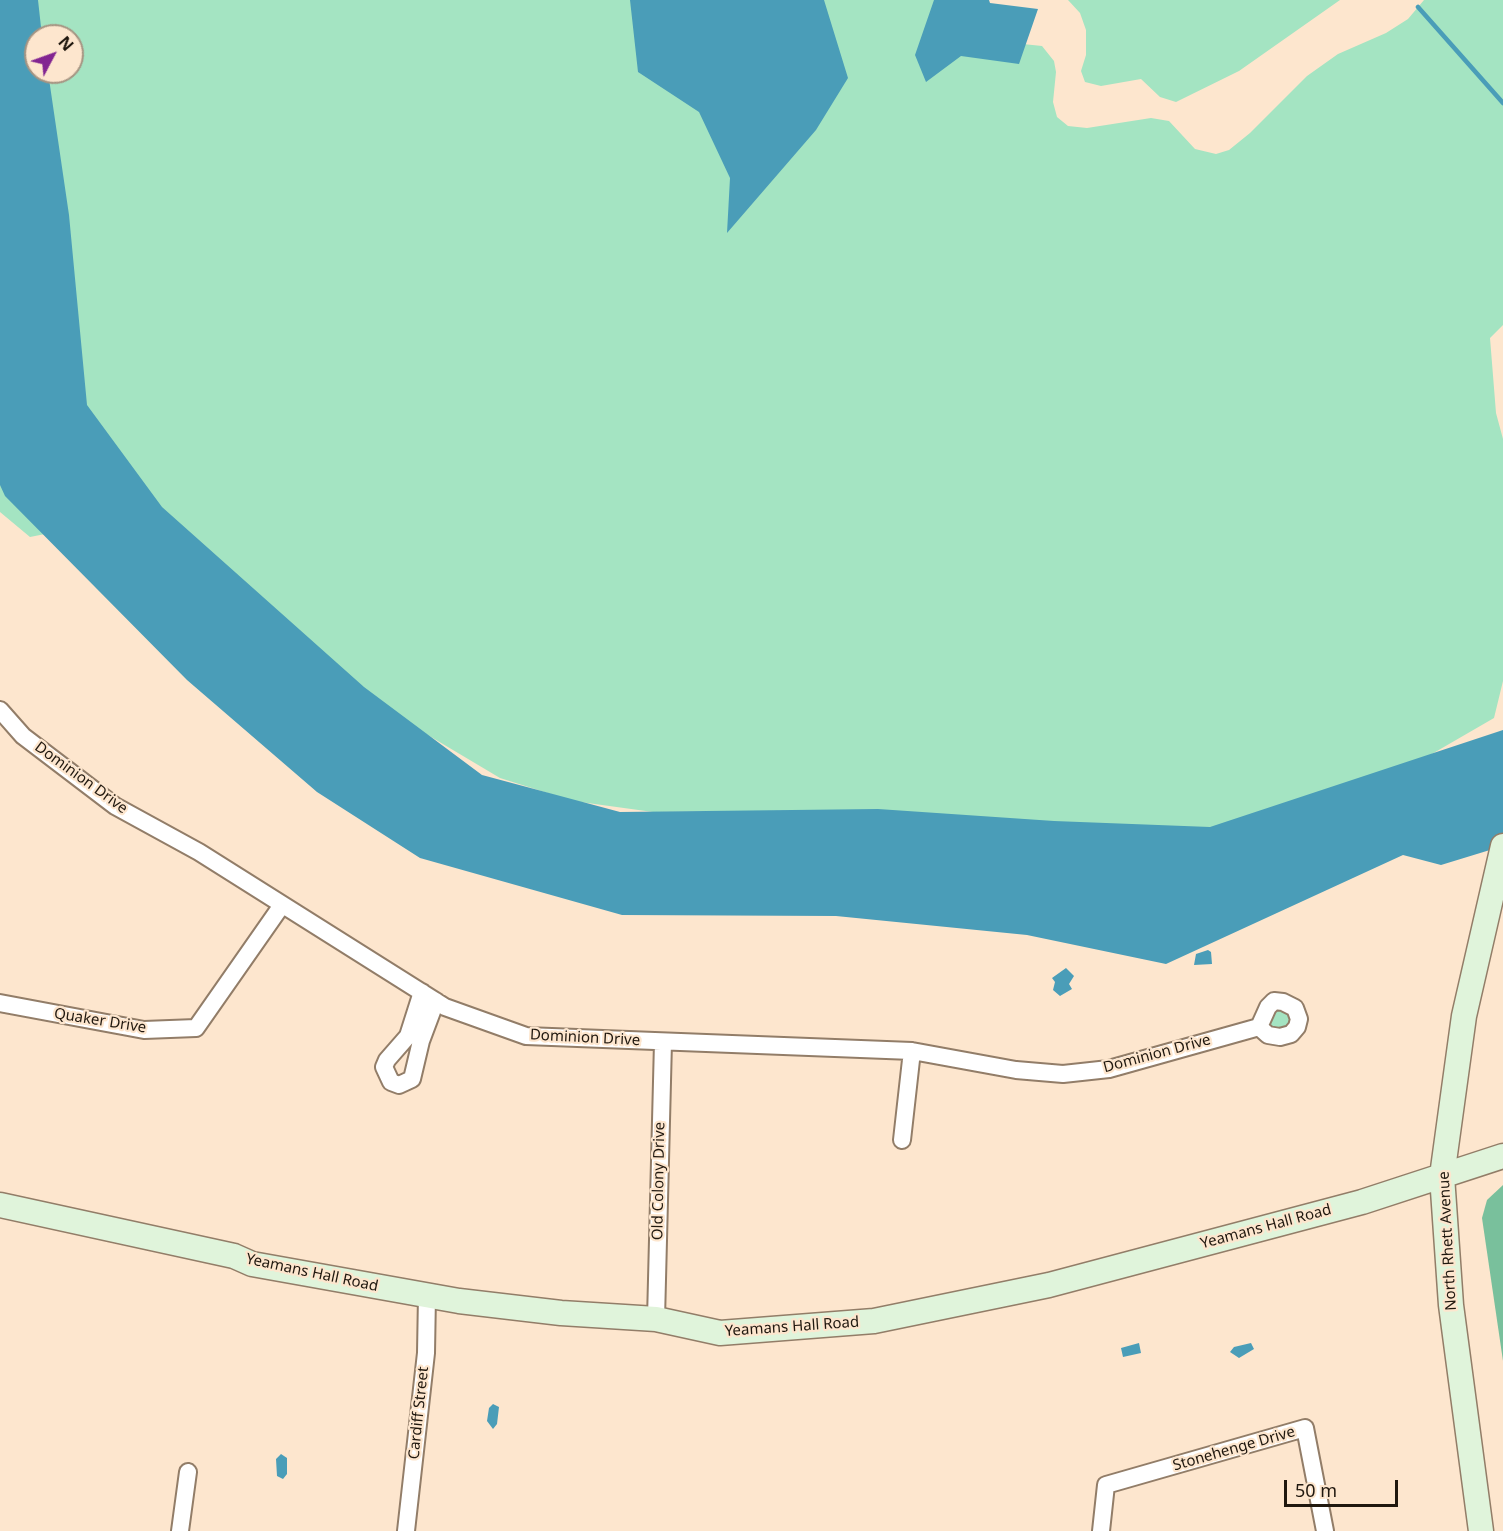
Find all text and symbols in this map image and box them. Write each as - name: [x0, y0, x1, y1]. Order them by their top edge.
- north arrow: [24, 24, 84, 84]
- text: N: [53, 31, 79, 56]
- street label: Dominion Drive: [31, 738, 131, 818]
- street label: Quaker Drive: [53, 1005, 147, 1037]
- street label: Dominion Drive: [529, 1026, 641, 1050]
- street label: Dominion Drive: [1101, 1031, 1213, 1077]
- street label: Old Colony Drive: [649, 1122, 669, 1240]
- street label: North Rhett Avenue: [1435, 1171, 1461, 1311]
- street label: Yeamans Hall Road: [1199, 1201, 1333, 1253]
- street label: Yeamans Hall Road: [244, 1250, 380, 1296]
- street label: Yeamans Hall Road: [724, 1313, 860, 1341]
- street label: Cardiff Street: [405, 1366, 433, 1460]
- street label: Stonehenge Drive: [1171, 1423, 1297, 1475]
- scale bar: [1287, 1468, 1401, 1506]
- text: 50 m: [1295, 1478, 1337, 1502]

